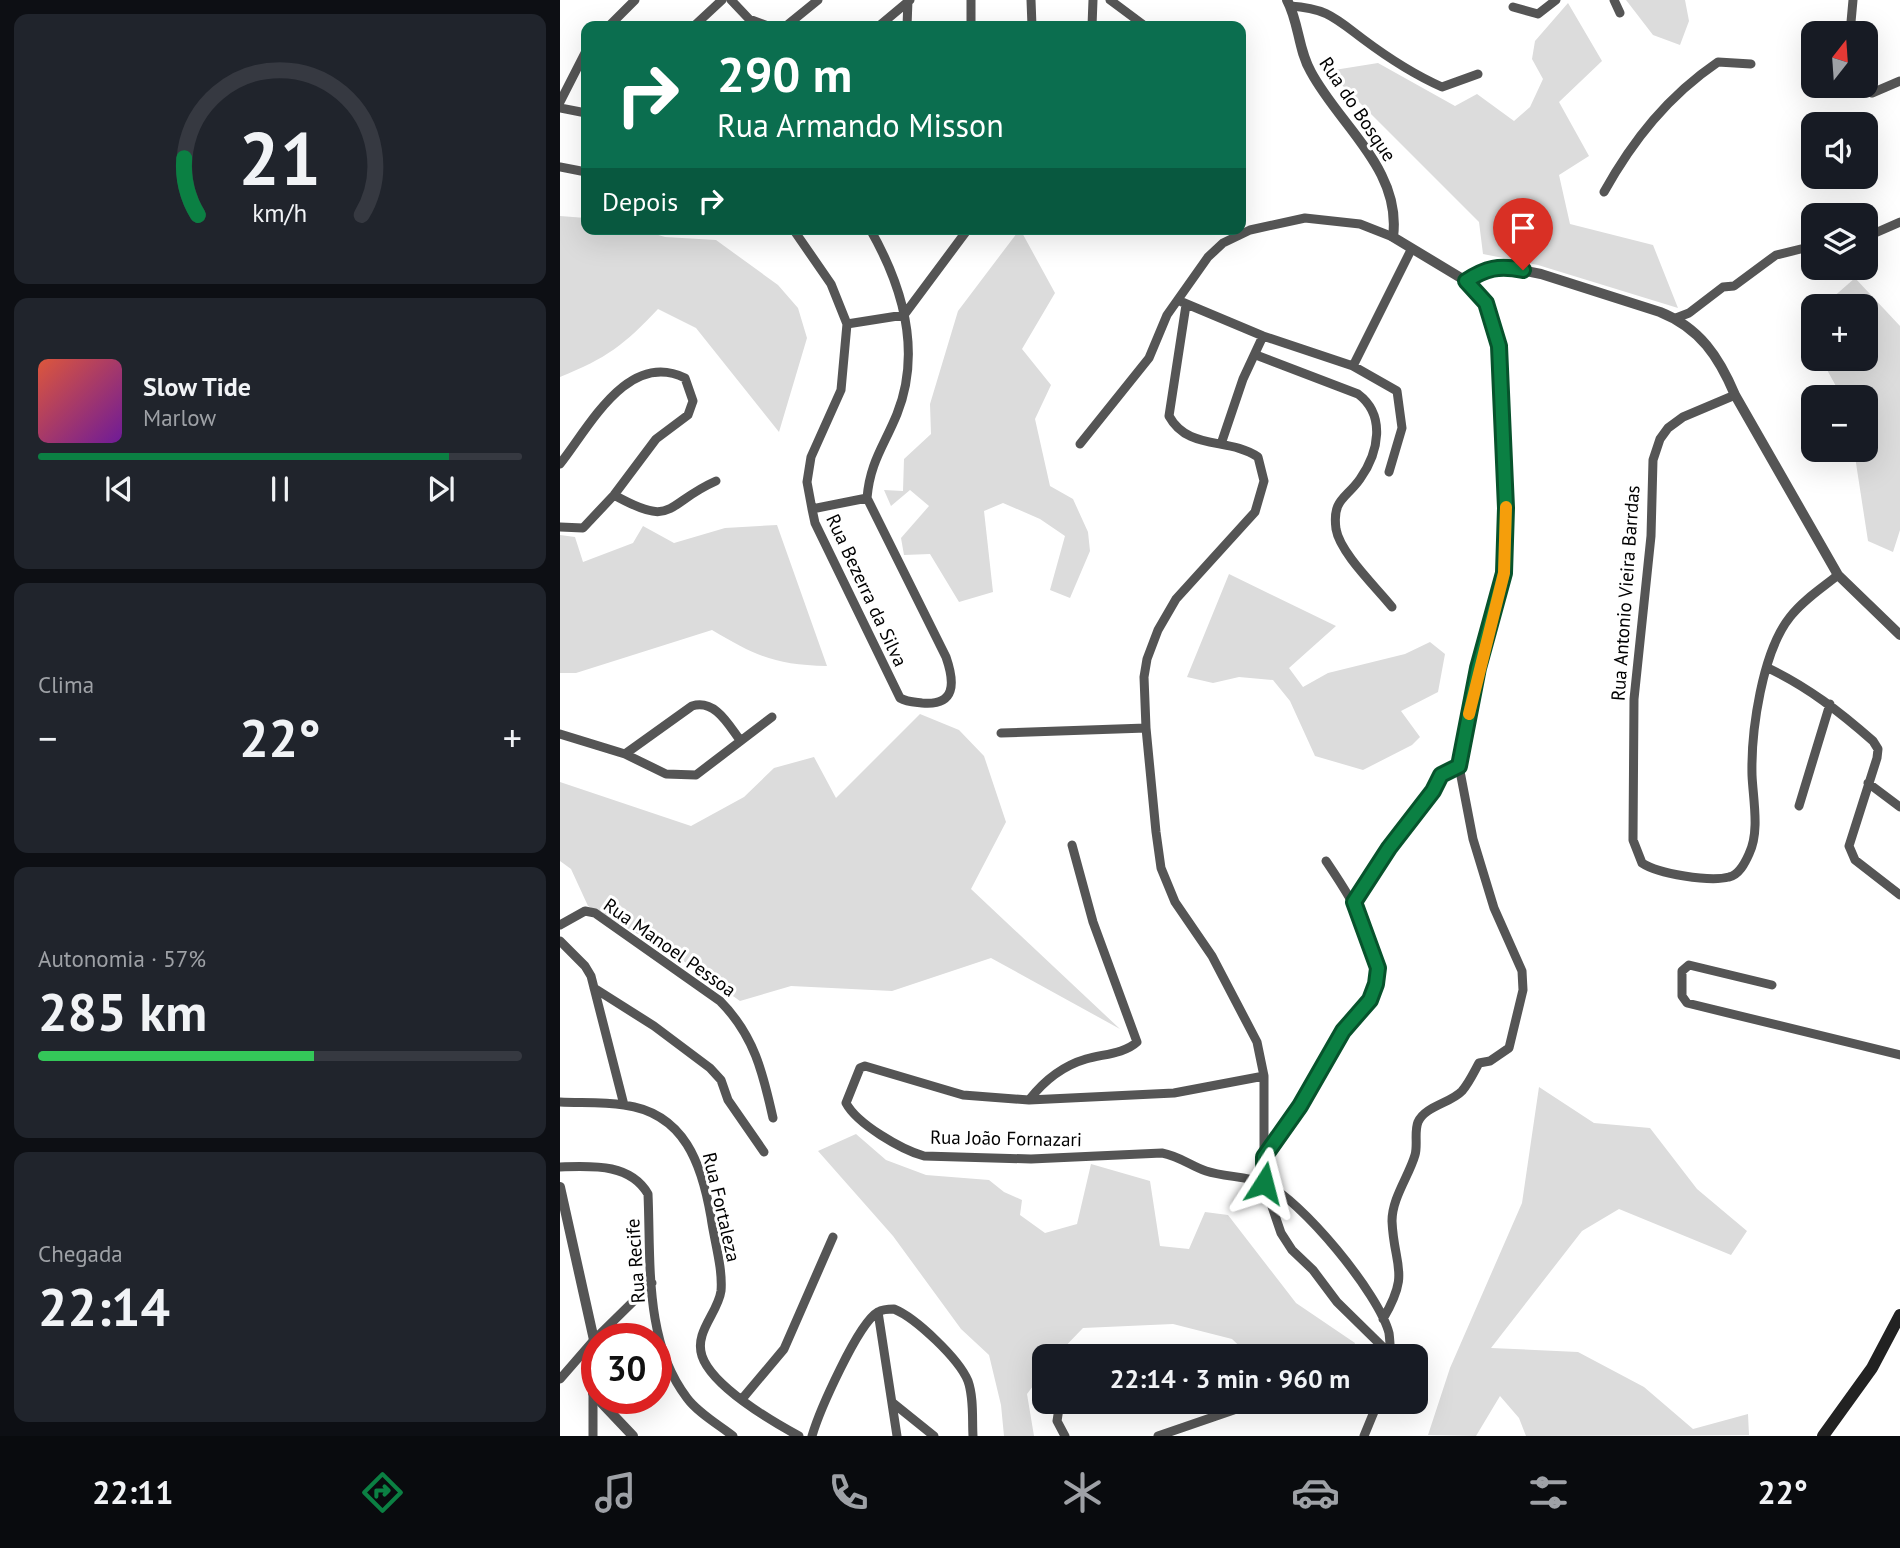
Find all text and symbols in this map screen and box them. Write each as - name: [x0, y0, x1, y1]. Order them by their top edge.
- north arrow: [1801, 21, 1878, 98]
- map controls: [1801, 21, 1878, 462]
- text: 290 m: [717, 42, 852, 106]
- icon: right: [602, 49, 693, 140]
- street label: Rua do Bosque: [1314, 52, 1402, 166]
- text: Rua Armando Misson: [717, 104, 1004, 146]
- text: 21: [239, 112, 321, 206]
- button: sound: [1801, 112, 1878, 189]
- icon: right: [692, 182, 730, 220]
- text: Depois: [602, 185, 678, 218]
- text: km/h: [253, 197, 307, 229]
- pin: [1493, 198, 1553, 270]
- button: layers: [1801, 203, 1878, 280]
- icon: arrive: [1504, 209, 1542, 247]
- button: +: [1801, 294, 1878, 371]
- text: Slow Tide: [143, 370, 251, 403]
- button: −: [1801, 385, 1878, 462]
- text: Marlow: [143, 403, 216, 432]
- icon: previous: [100, 470, 138, 508]
- icon: pause: [261, 470, 299, 508]
- icon: next: [422, 470, 460, 508]
- street label: Rua Antonio Vieira Barrdas: [1605, 484, 1645, 702]
- street label: Rua Bezerra da Silva: [821, 510, 913, 670]
- text: Clima: [38, 670, 94, 699]
- text: 22°: [239, 704, 321, 771]
- text: −: [38, 713, 57, 762]
- text: +: [503, 713, 522, 762]
- street label: Rua Manoel Pessoa: [599, 892, 741, 1002]
- text: Autonomia · 57%: [38, 944, 206, 973]
- text: 285 km: [38, 978, 207, 1045]
- street label: Rua João Fornazari: [930, 1125, 1082, 1151]
- position arrow: [1227, 1146, 1301, 1220]
- street label: Rua Fortaleza: [698, 1150, 746, 1264]
- street label: Rua Recife: [620, 1218, 650, 1304]
- text: Chegada: [38, 1239, 123, 1268]
- text: 22:14: [38, 1273, 170, 1340]
- speed limit sign: 30: [581, 1323, 672, 1414]
- text: 22:14 · 3 min · 960 m: [1110, 1362, 1350, 1395]
- icon: directions: [358, 1468, 407, 1517]
- icon: music: [591, 1468, 640, 1517]
- icon: phone: [824, 1468, 873, 1517]
- icon: climate: [1058, 1468, 1107, 1517]
- icon: car: [1291, 1468, 1340, 1517]
- icon: filters: [1524, 1468, 1573, 1517]
- text: 22:11: [92, 1471, 173, 1513]
- text: 22°: [1758, 1471, 1808, 1513]

